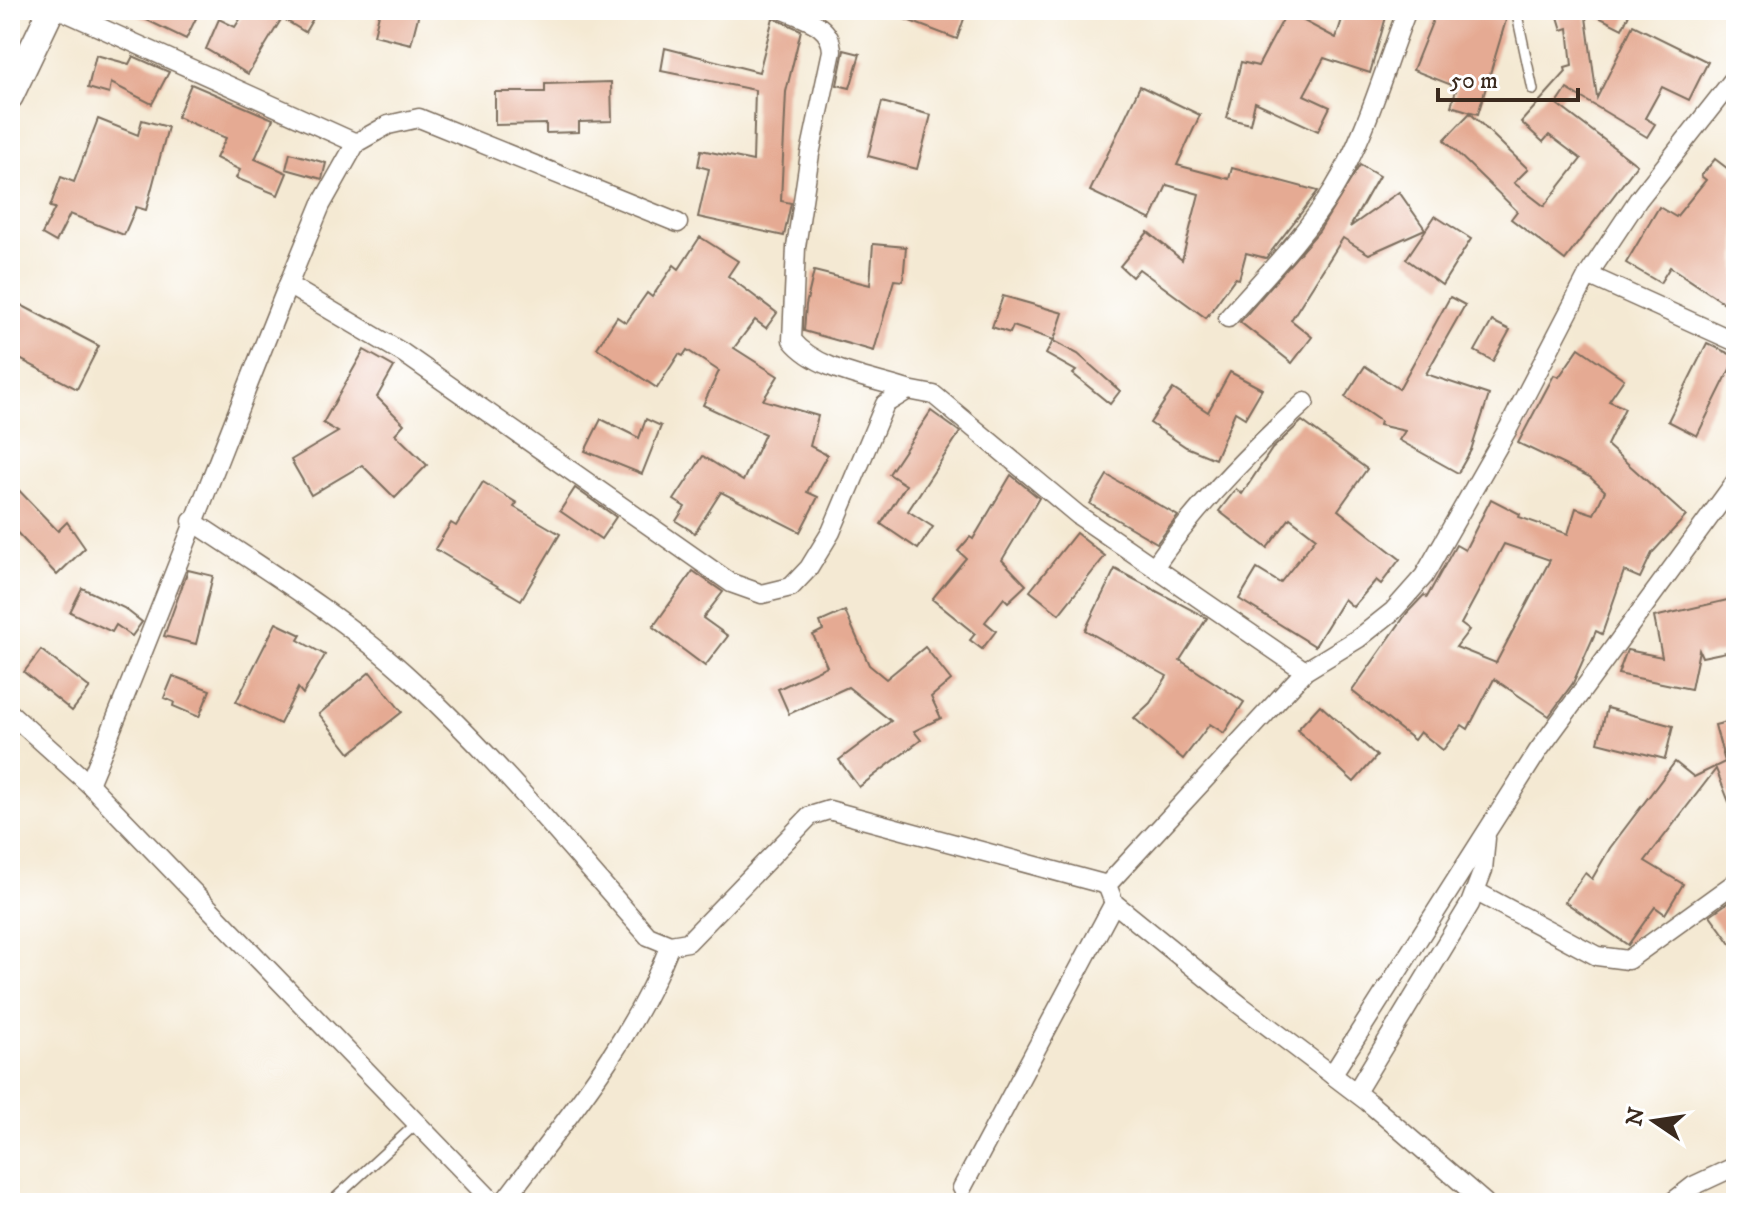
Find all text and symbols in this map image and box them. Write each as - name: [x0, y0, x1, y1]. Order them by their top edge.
- scale bar: [1438, 52, 1578, 102]
- text: 50 m: [1450, 66, 1498, 96]
- north arrow: [1614, 1081, 1694, 1161]
- text: N: [1621, 1105, 1651, 1129]

